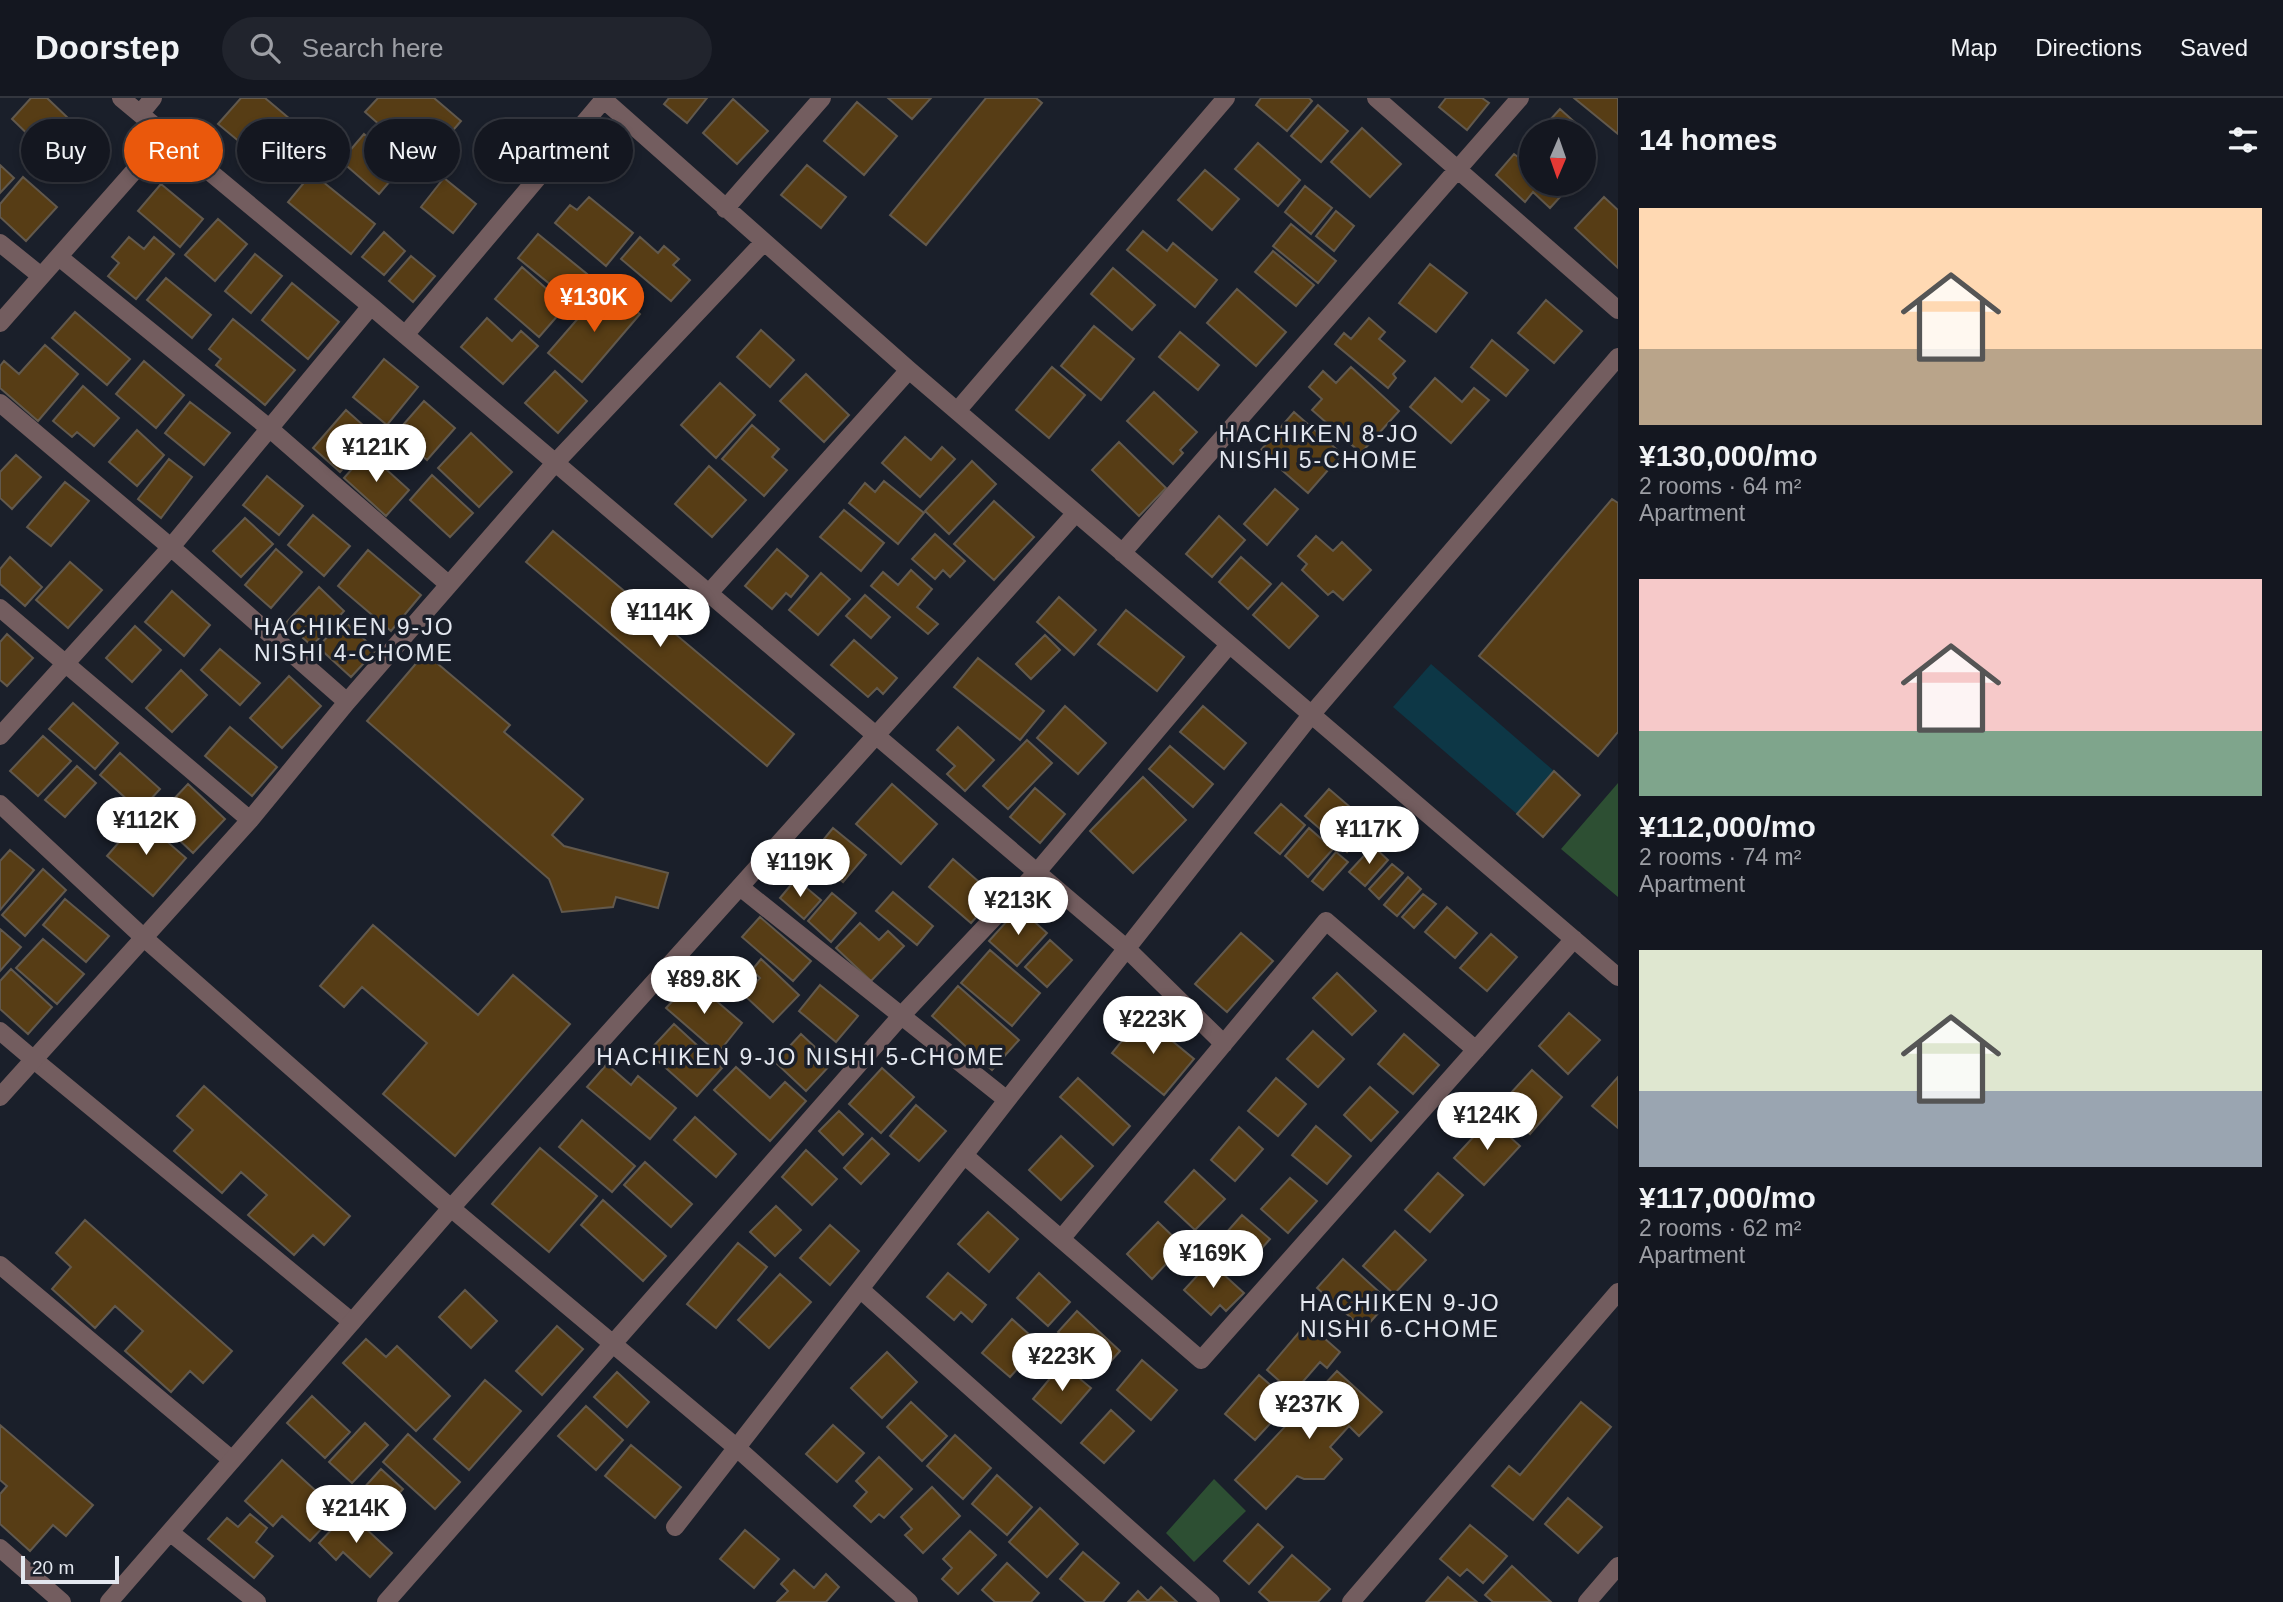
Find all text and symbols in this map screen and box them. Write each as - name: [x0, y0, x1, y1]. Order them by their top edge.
- search box: [222, 17, 712, 80]
- text: Doorstep: [35, 29, 180, 66]
- icon: search: [246, 29, 284, 67]
- text: Search here: [302, 33, 444, 63]
- text: Map: [1951, 34, 1997, 61]
- text: Directions: [2035, 34, 2142, 61]
- text: Saved: [2180, 34, 2248, 61]
- chip: Buy: [21, 119, 110, 182]
- chip: Rent: [124, 119, 223, 182]
- chip: Filters: [237, 119, 350, 182]
- chip: New: [364, 119, 460, 182]
- chip: Apartment: [474, 119, 633, 182]
- north arrow: [1519, 119, 1596, 196]
- map controls: [1519, 119, 1596, 196]
- icon: filters: [2224, 121, 2262, 159]
- text: 14 homes: [1639, 123, 1777, 156]
- icon: home: [1888, 254, 2014, 380]
- pin: ¥130K: [545, 274, 643, 334]
- text: ¥130K: [560, 284, 628, 310]
- district label: HACHIKEN 8-JO NISHI 5-CHOME: [1218, 421, 1420, 473]
- pin: ¥121K: [327, 424, 425, 484]
- text: ¥121K: [342, 434, 410, 460]
- text: ¥130,000/mo: [1639, 439, 1817, 472]
- text: 2 rooms · 64 m²: [1639, 473, 1801, 499]
- text: Apartment: [1639, 500, 1745, 526]
- pin: ¥114K: [611, 589, 709, 649]
- text: ¥114K: [627, 599, 693, 625]
- district label: HACHIKEN 9-JO NISHI 4-CHOME: [253, 614, 455, 666]
- icon: home: [1888, 625, 2014, 751]
- pin: ¥112K: [97, 798, 195, 857]
- pin: ¥117K: [1320, 806, 1418, 866]
- text: ¥112K: [113, 807, 179, 833]
- text: ¥112,000/mo: [1639, 810, 1816, 843]
- text: ¥117K: [1336, 816, 1402, 842]
- pin: ¥119K: [751, 840, 849, 899]
- text: 2 rooms · 74 m²: [1639, 844, 1801, 870]
- text: ¥119K: [767, 849, 833, 875]
- text: Apartment: [1639, 871, 1745, 897]
- pin: ¥213K: [969, 878, 1067, 937]
- text: ¥213K: [984, 887, 1052, 913]
- pin: ¥89.8K: [647, 956, 761, 1016]
- text: ¥89.8K: [667, 966, 741, 992]
- pin: ¥223K: [1104, 996, 1202, 1056]
- icon: home: [1888, 996, 2014, 1122]
- text: ¥223K: [1119, 1006, 1187, 1032]
- district label: HACHIKEN 9-JO NISHI 5-CHOME: [596, 1044, 1006, 1070]
- pin: ¥124K: [1438, 1093, 1536, 1152]
- text: ¥124K: [1453, 1102, 1521, 1128]
- text: ¥117,000/mo: [1639, 1181, 1816, 1214]
- text: 2 rooms · 62 m²: [1639, 1215, 1801, 1241]
- pin: ¥169K: [1164, 1230, 1262, 1290]
- text: ¥169K: [1179, 1240, 1247, 1266]
- text: Apartment: [1639, 1242, 1745, 1268]
- district label: HACHIKEN 9-JO NISHI 6-CHOME: [1299, 1290, 1501, 1342]
- pin: ¥223K: [1013, 1334, 1111, 1393]
- text: ¥223K: [1028, 1343, 1096, 1369]
- pin: ¥237K: [1260, 1382, 1358, 1441]
- text: ¥237K: [1275, 1391, 1343, 1417]
- pin: ¥214K: [307, 1486, 405, 1545]
- text: ¥214K: [322, 1495, 390, 1521]
- scale bar: [21, 1553, 119, 1585]
- text: 20 m: [32, 1557, 74, 1578]

